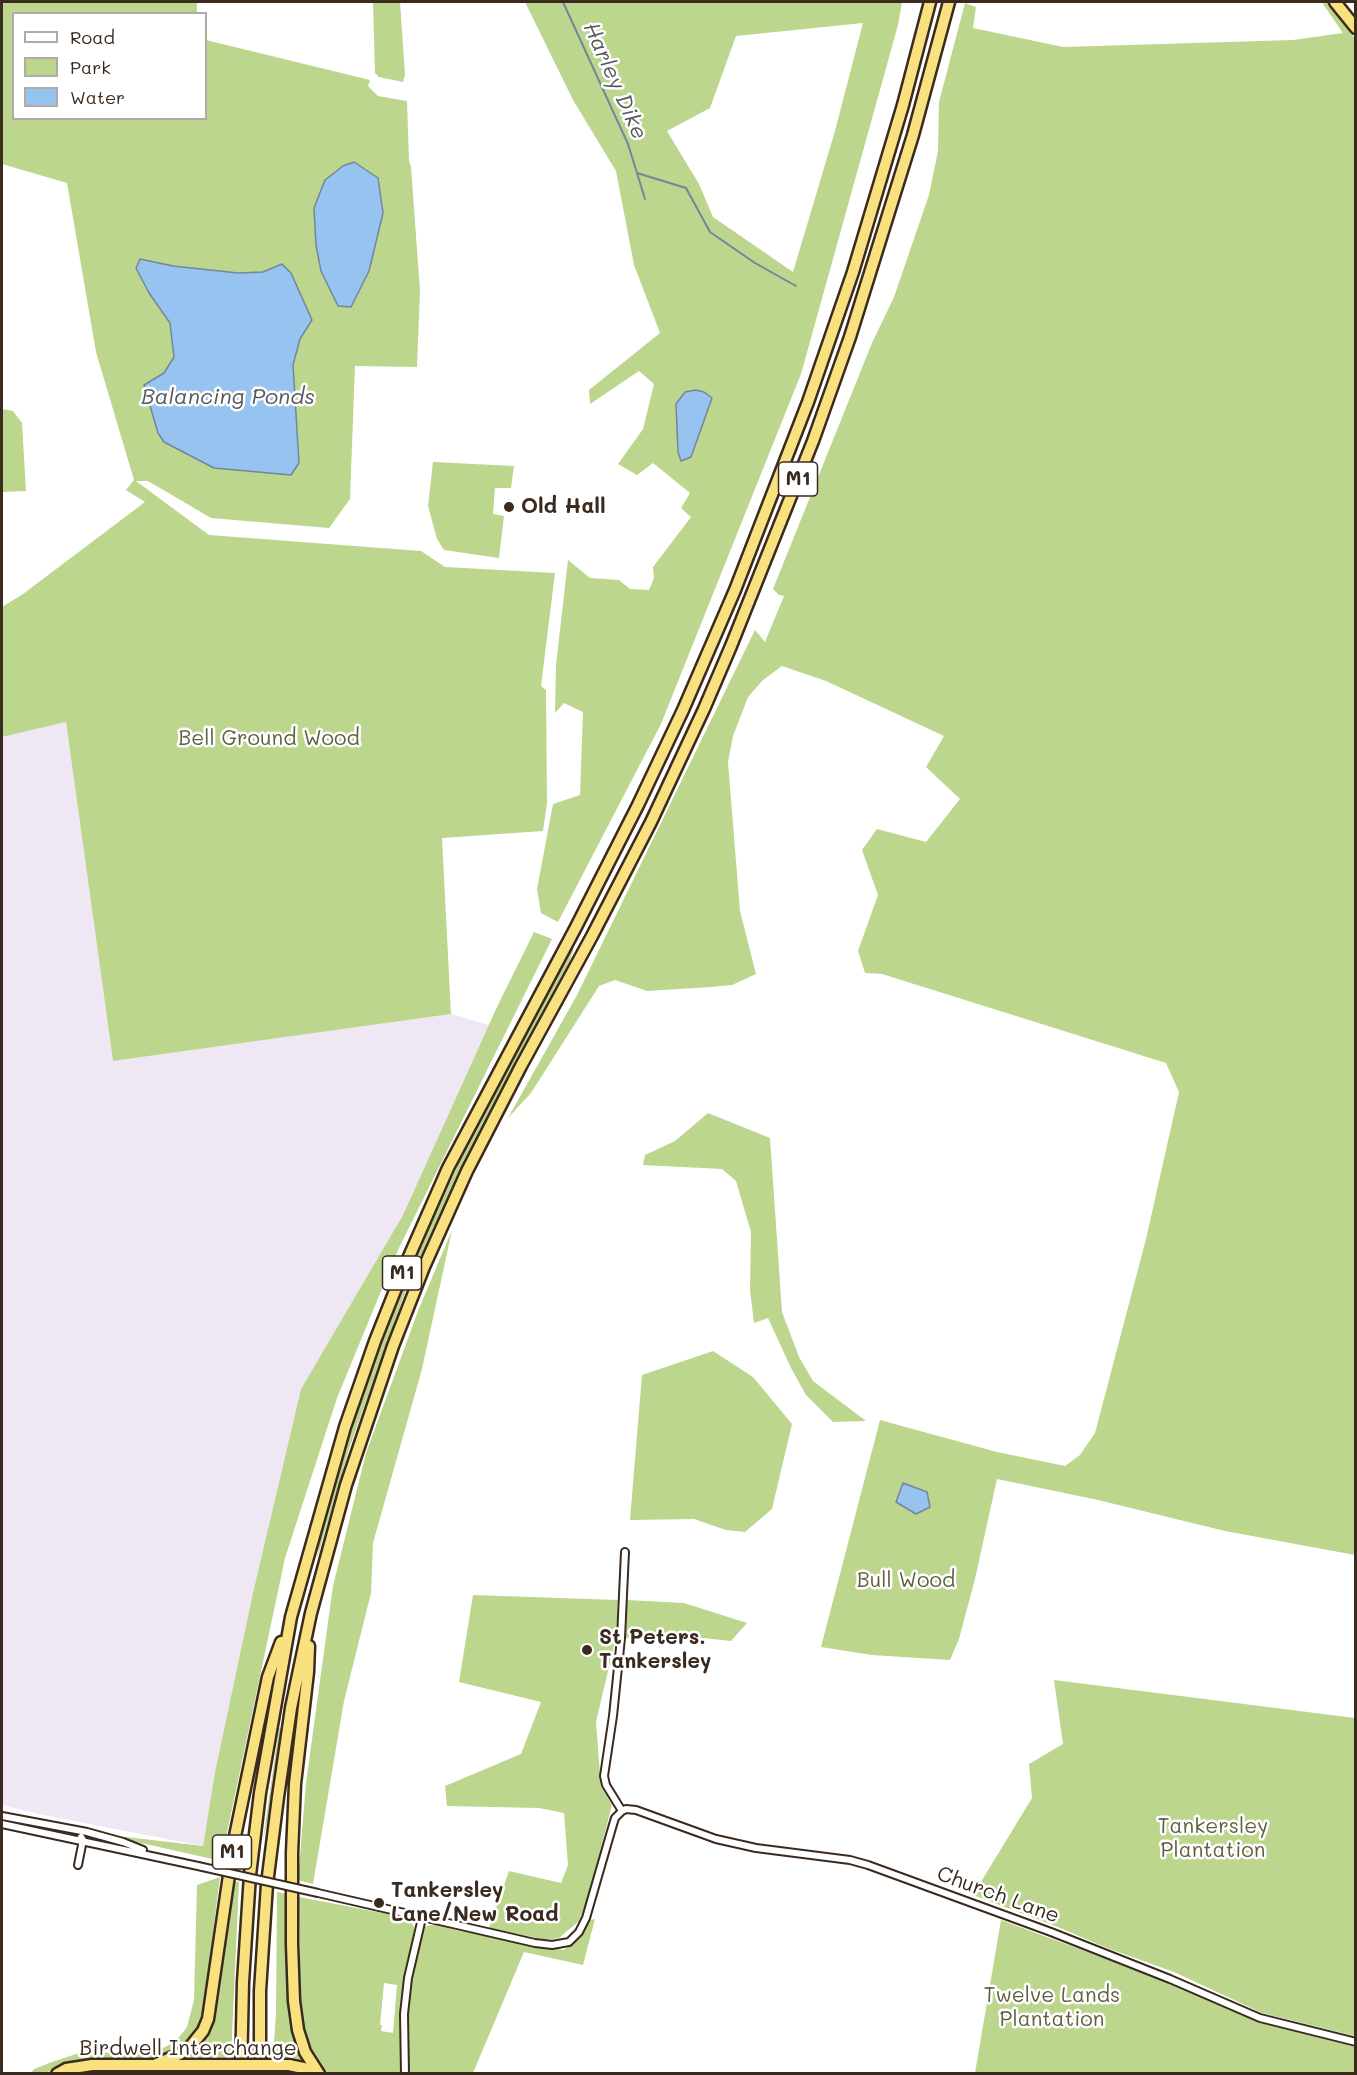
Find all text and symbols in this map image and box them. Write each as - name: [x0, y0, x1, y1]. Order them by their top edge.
- legend: [12, 12, 207, 120]
- water label: Harley Dike: [577, 18, 653, 144]
- text: Road: [70, 25, 115, 49]
- text: Park: [70, 55, 111, 79]
- text: Water: [70, 85, 125, 109]
- water label: Balancing Ponds: [141, 384, 315, 410]
- road number: M1: [778, 462, 818, 496]
- place label: Old Hall: [521, 494, 606, 520]
- marker: Old Hall: [502, 500, 516, 514]
- park label: Bell Ground Wood: [178, 726, 360, 752]
- road number: M1: [382, 1256, 422, 1290]
- park label: Bull Wood: [857, 1568, 955, 1594]
- place label: St Peters. Tankersley: [599, 1625, 711, 1675]
- marker: St Peters. Tankersley: [580, 1643, 594, 1657]
- park label: Tankersley Plantation: [1158, 1814, 1268, 1864]
- road number: M1: [212, 1835, 252, 1869]
- street label: Church Lane: [933, 1861, 1063, 1929]
- place label: Tankersley Lane/New Road: [391, 1878, 559, 1928]
- marker: Tankersley Lane/New Road: [372, 1896, 386, 1910]
- park label: Twelve Lands Plantation: [984, 1983, 1120, 2033]
- street label: Birdwell Interchange: [79, 2036, 297, 2062]

